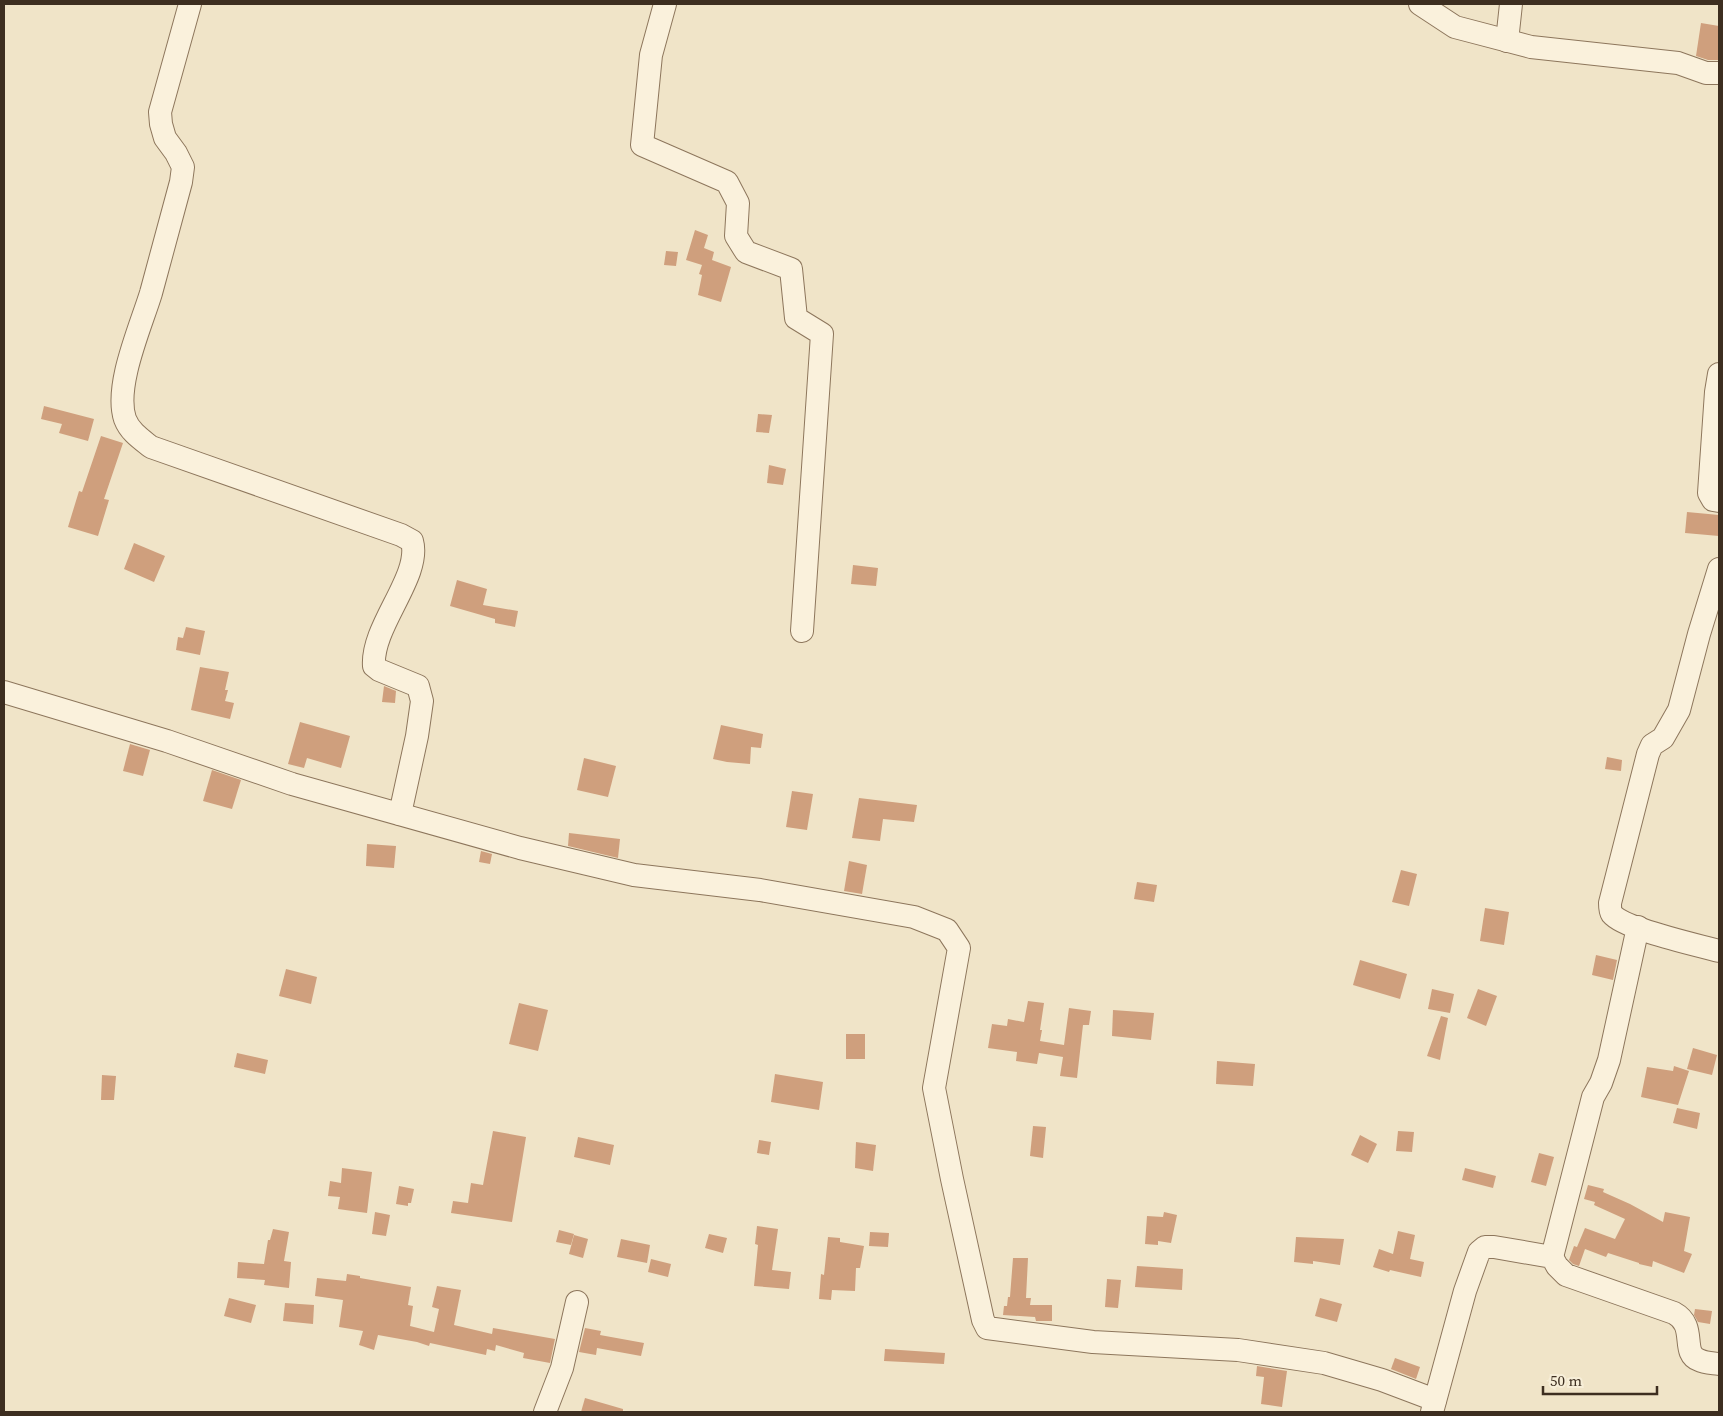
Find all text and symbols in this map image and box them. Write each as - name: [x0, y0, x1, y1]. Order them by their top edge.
- scale bar: [1543, 1364, 1657, 1396]
- text: 50 m: [1550, 1370, 1582, 1391]

